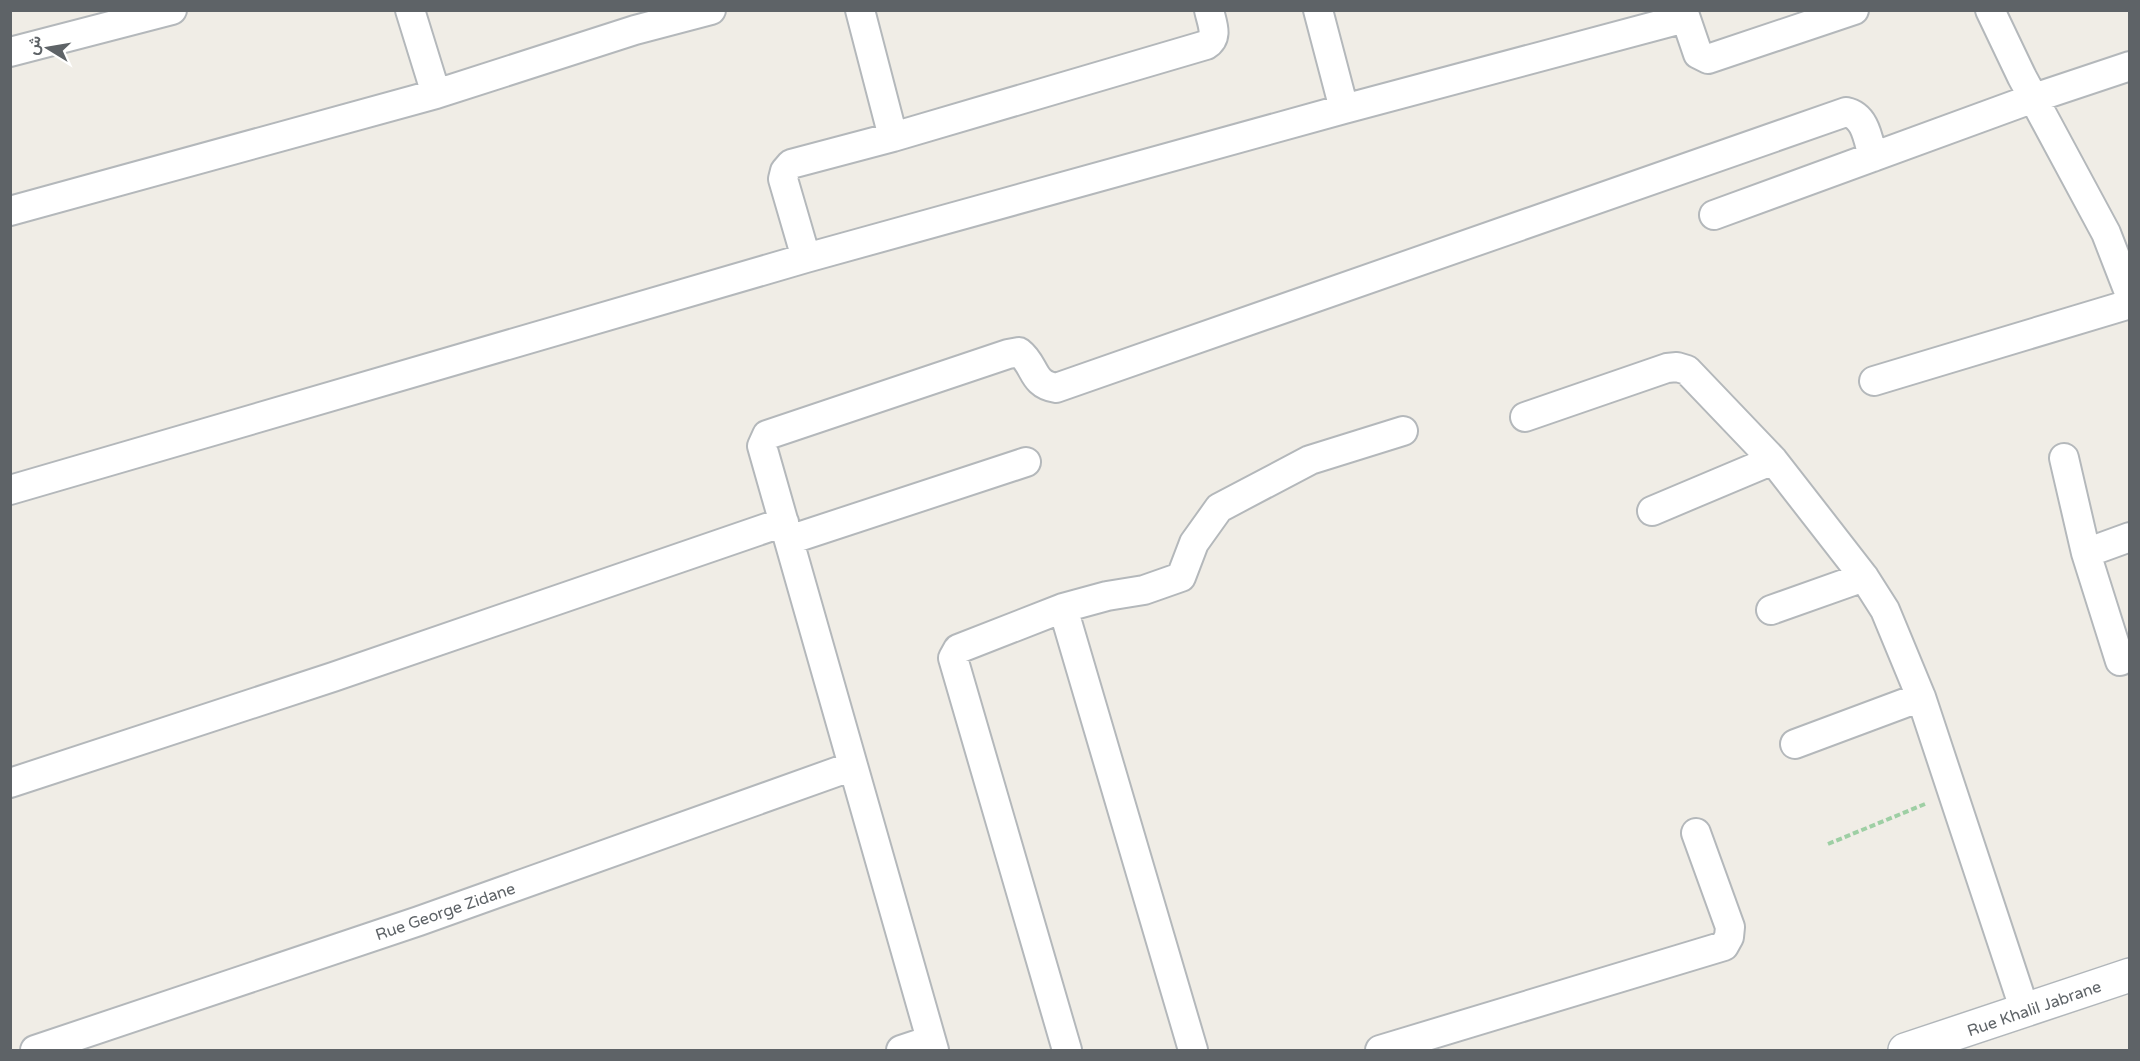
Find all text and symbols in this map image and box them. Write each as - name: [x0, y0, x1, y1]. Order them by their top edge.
- north arrow: [18, 18, 78, 78]
- text: ش: [23, 34, 46, 57]
- street label: Rue George Zidane: [373, 879, 518, 945]
- street label: Rue Khalil Jabrane: [1965, 977, 2104, 1041]

